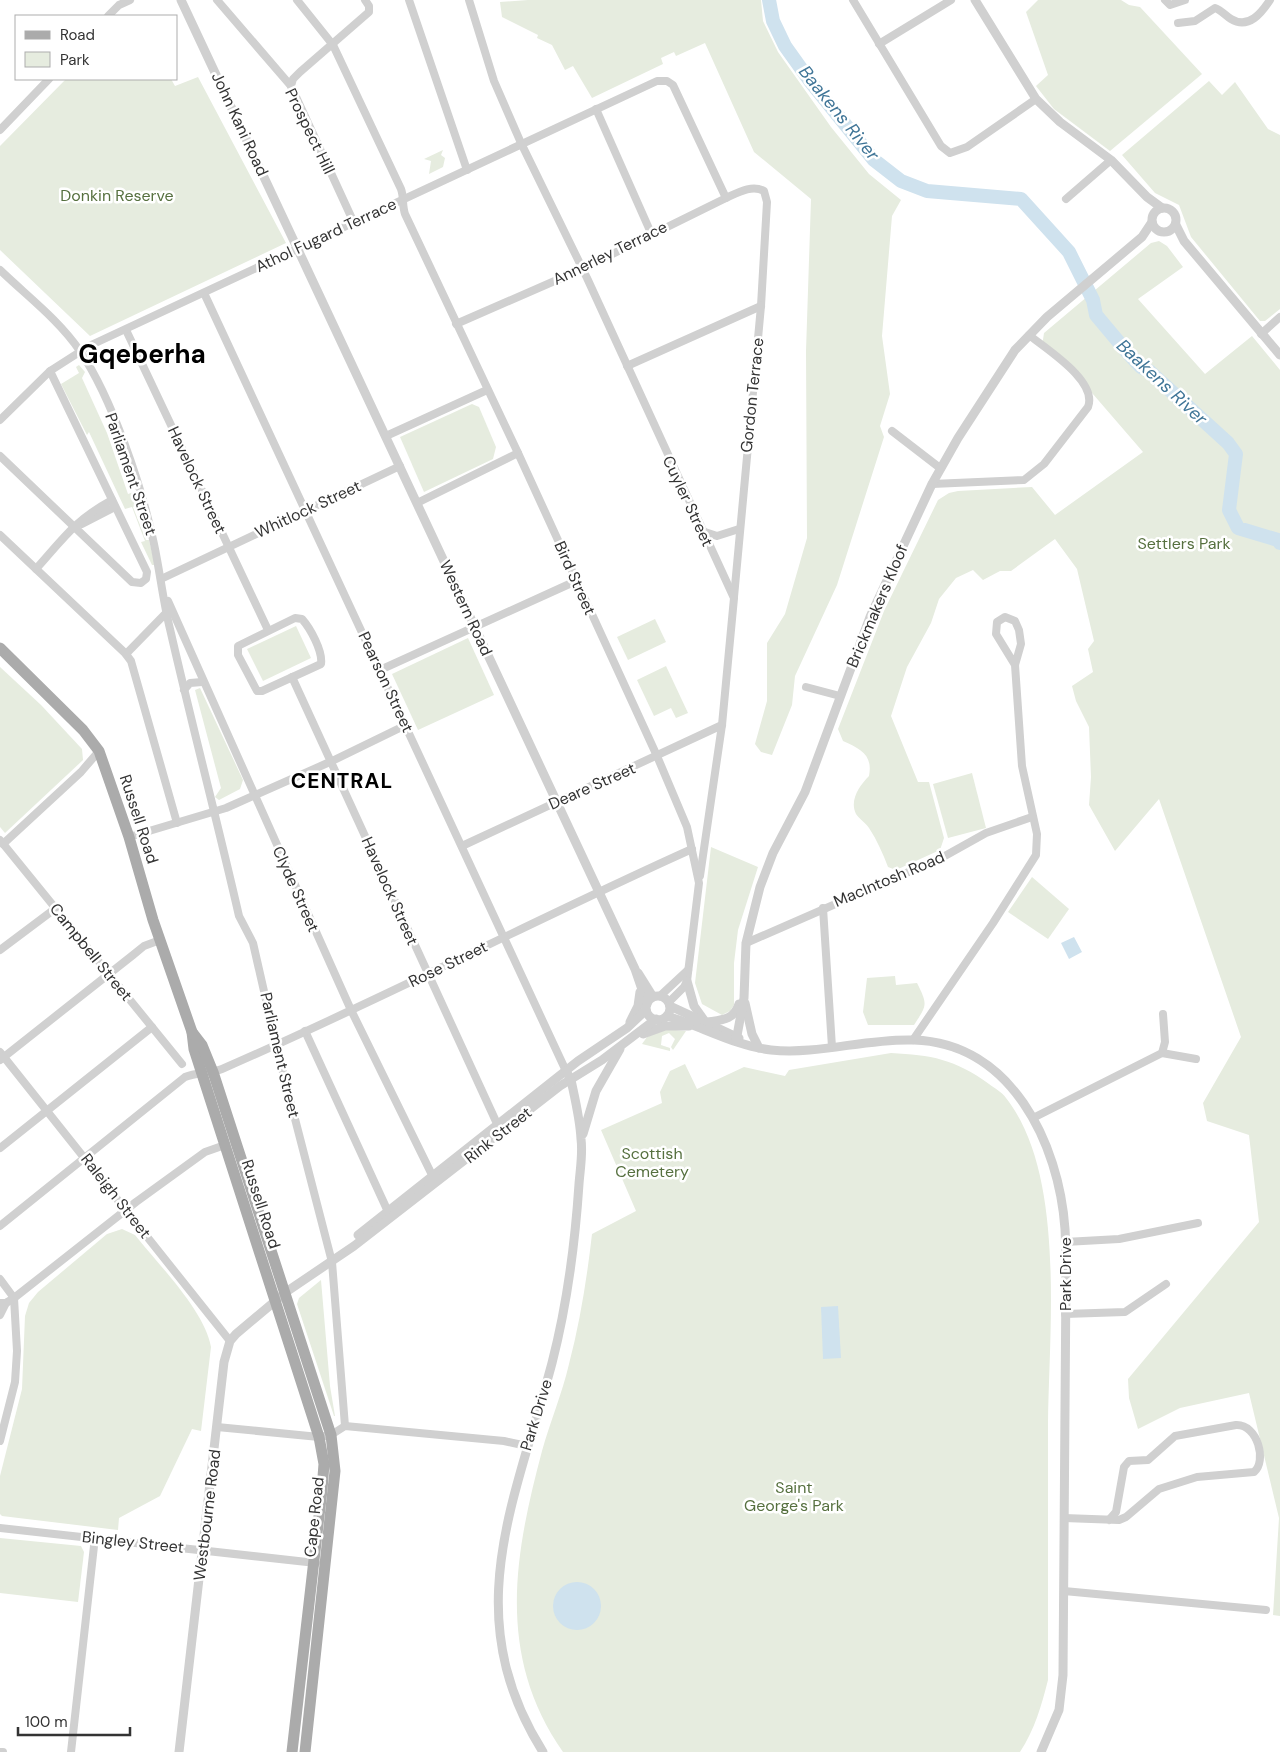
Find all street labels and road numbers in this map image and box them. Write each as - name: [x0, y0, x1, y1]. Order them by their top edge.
- street label: John Kani Road: [207, 69, 273, 179]
- street label: Prospect Hill: [280, 85, 340, 177]
- street label: Athol Fugard Terrace: [252, 193, 400, 277]
- street label: Annerley Terrace: [549, 216, 671, 290]
- street label: Gordon Terrace: [736, 336, 768, 454]
- street label: Parliament Street: [100, 410, 162, 538]
- street label: Havelock Street: [163, 423, 231, 537]
- street label: Cuyler Street: [658, 452, 718, 550]
- street label: Whitlock Street: [252, 475, 364, 543]
- street label: Bird Street: [549, 538, 601, 618]
- street label: Brickmakers Kloof: [842, 541, 912, 671]
- street label: Western Road: [435, 557, 497, 659]
- street label: Pearson Street: [353, 628, 419, 736]
- street label: Deare Street: [545, 757, 639, 815]
- street label: Russell Road: [115, 772, 163, 866]
- street label: Havelock Street: [357, 834, 423, 948]
- street label: Clyde Street: [268, 843, 324, 935]
- street label: MacIntosh Road: [830, 846, 948, 912]
- street label: Campbell Street: [45, 899, 137, 1005]
- street label: Rose Street: [405, 936, 491, 992]
- street label: Parliament Street: [255, 990, 305, 1120]
- street label: Rink Street: [460, 1102, 536, 1168]
- street label: Raleigh Street: [76, 1149, 156, 1243]
- street label: Russell Road: [237, 1157, 285, 1251]
- street label: Park Drive: [1055, 1237, 1076, 1311]
- street label: Park Drive: [515, 1377, 557, 1453]
- street label: Westbourne Road: [189, 1448, 225, 1582]
- street label: Cape Road: [299, 1476, 329, 1558]
- street label: Bingley Street: [81, 1526, 185, 1558]

